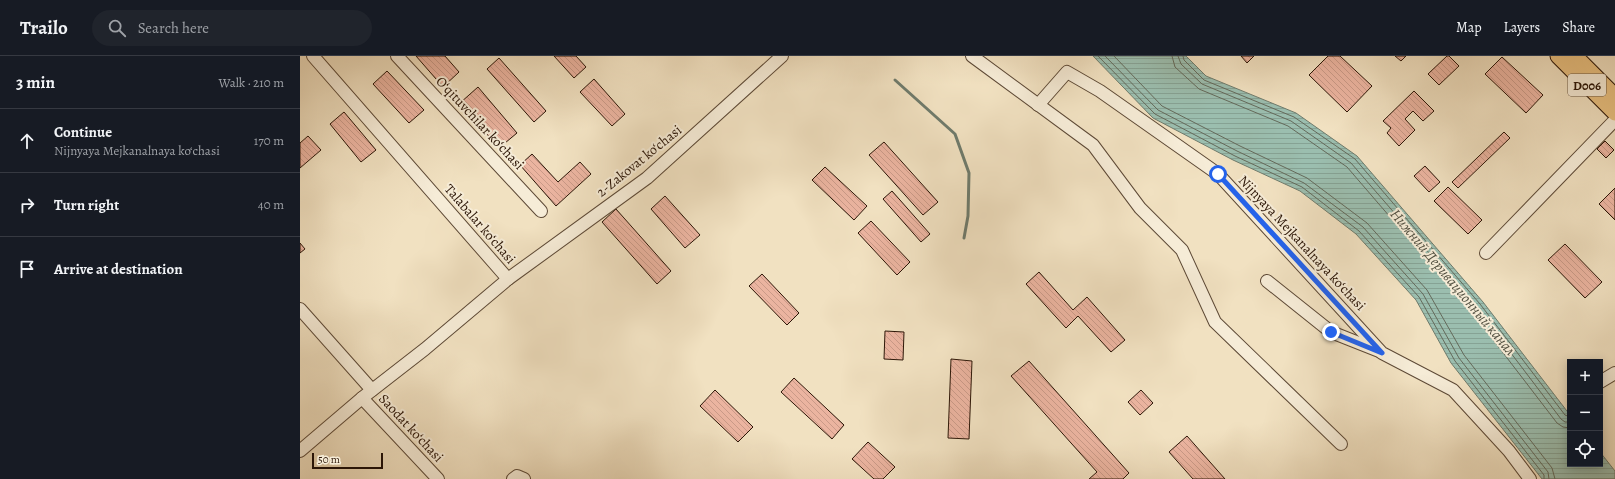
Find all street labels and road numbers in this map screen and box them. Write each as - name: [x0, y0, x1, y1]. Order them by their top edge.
- street label: O‘qituvchilar ko‘chasi: [432, 72, 528, 174]
- road number: D006: [1568, 74, 1606, 96]
- street label: 2-Zakovat ko‘chasi: [592, 121, 686, 201]
- street label: Nijnyaya Mejkanalnaya ko‘chasi: [1234, 171, 1370, 315]
- street label: Talabalar ko‘chasi: [440, 180, 520, 268]
- street label: Saodat ko‘chasi: [374, 390, 448, 466]

